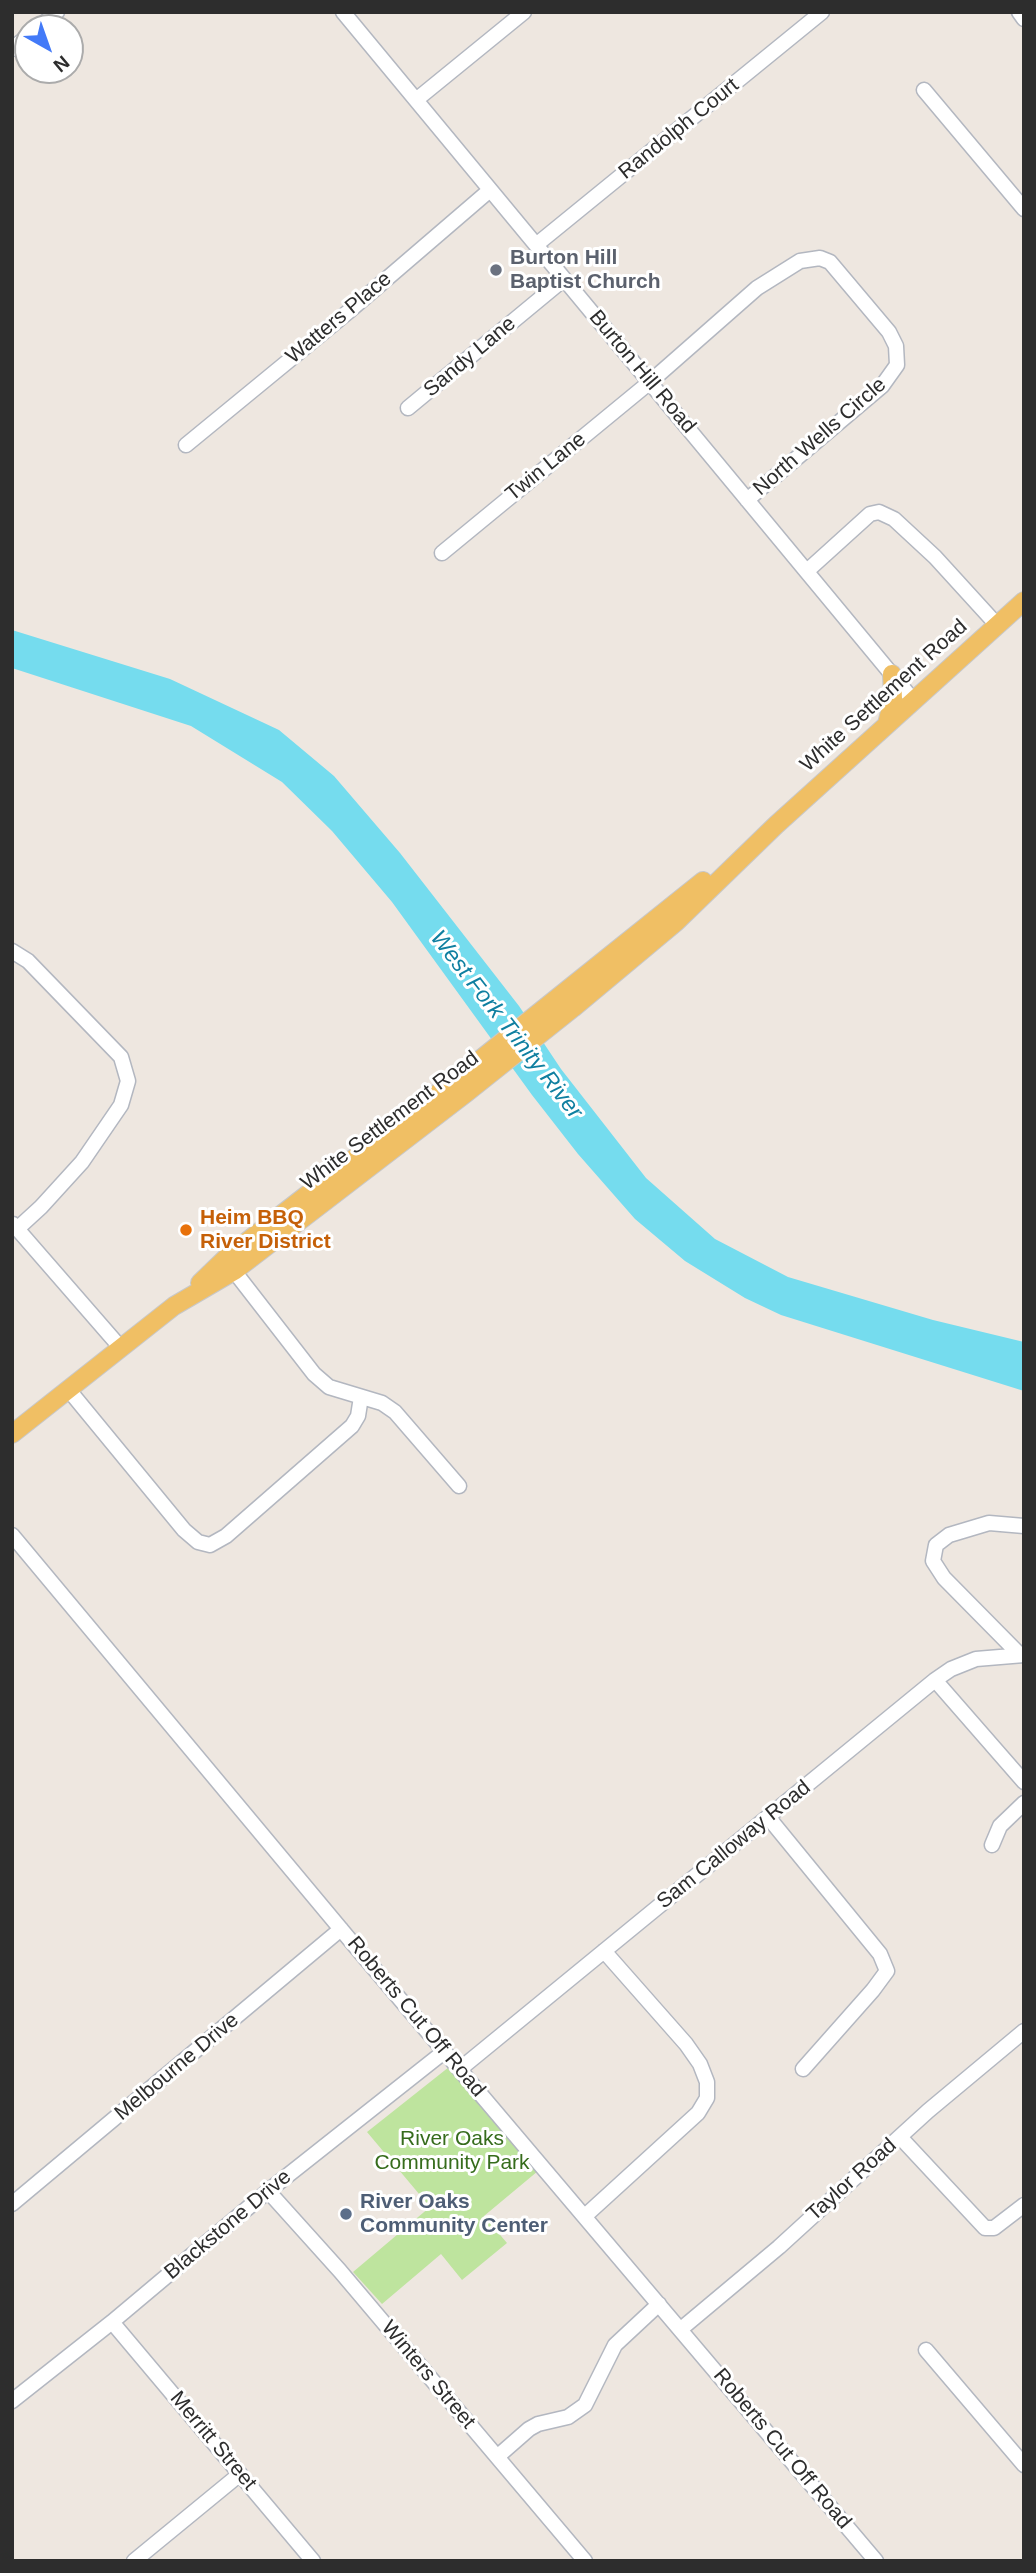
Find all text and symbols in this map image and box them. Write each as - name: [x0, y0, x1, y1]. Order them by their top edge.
- north arrow: [14, 14, 84, 84]
- text: N: [50, 51, 74, 76]
- street label: Randolph Court: [614, 73, 744, 185]
- place label: Burton Hill Baptist Church: [510, 245, 661, 295]
- marker: Burton Hill Baptist Church: [488, 262, 504, 278]
- street label: Watters Place: [281, 267, 397, 369]
- street label: Burton Hill Road: [583, 305, 701, 439]
- street label: Sandy Lane: [419, 311, 521, 403]
- street label: North Wells Circle: [748, 372, 892, 502]
- street label: Twin Lane: [501, 427, 591, 507]
- street label: White Settlement Road: [795, 614, 973, 778]
- water label: West Fork Trinity River: [424, 925, 588, 1125]
- street label: White Settlement Road: [296, 1046, 484, 1196]
- place label: Heim BBQ River District: [200, 1205, 331, 1255]
- marker: Heim BBQ River District: [178, 1222, 194, 1238]
- street label: Sam Calloway Road: [652, 1775, 816, 1915]
- street label: Roberts Cut Off Road: [342, 1932, 490, 2102]
- street label: Melbourne Drive: [110, 2008, 244, 2126]
- park label: River Oaks Community Park: [374, 2126, 530, 2176]
- street label: Taylor Road: [802, 2133, 902, 2227]
- street label: Blackstone Drive: [160, 2165, 296, 2285]
- place label: River Oaks Community Center: [360, 2189, 548, 2239]
- marker: River Oaks Community Center: [338, 2206, 354, 2222]
- street label: Winters Street: [376, 2316, 480, 2434]
- street label: Roberts Cut Off Road: [708, 2364, 856, 2534]
- street label: Merritt Street: [164, 2386, 262, 2496]

